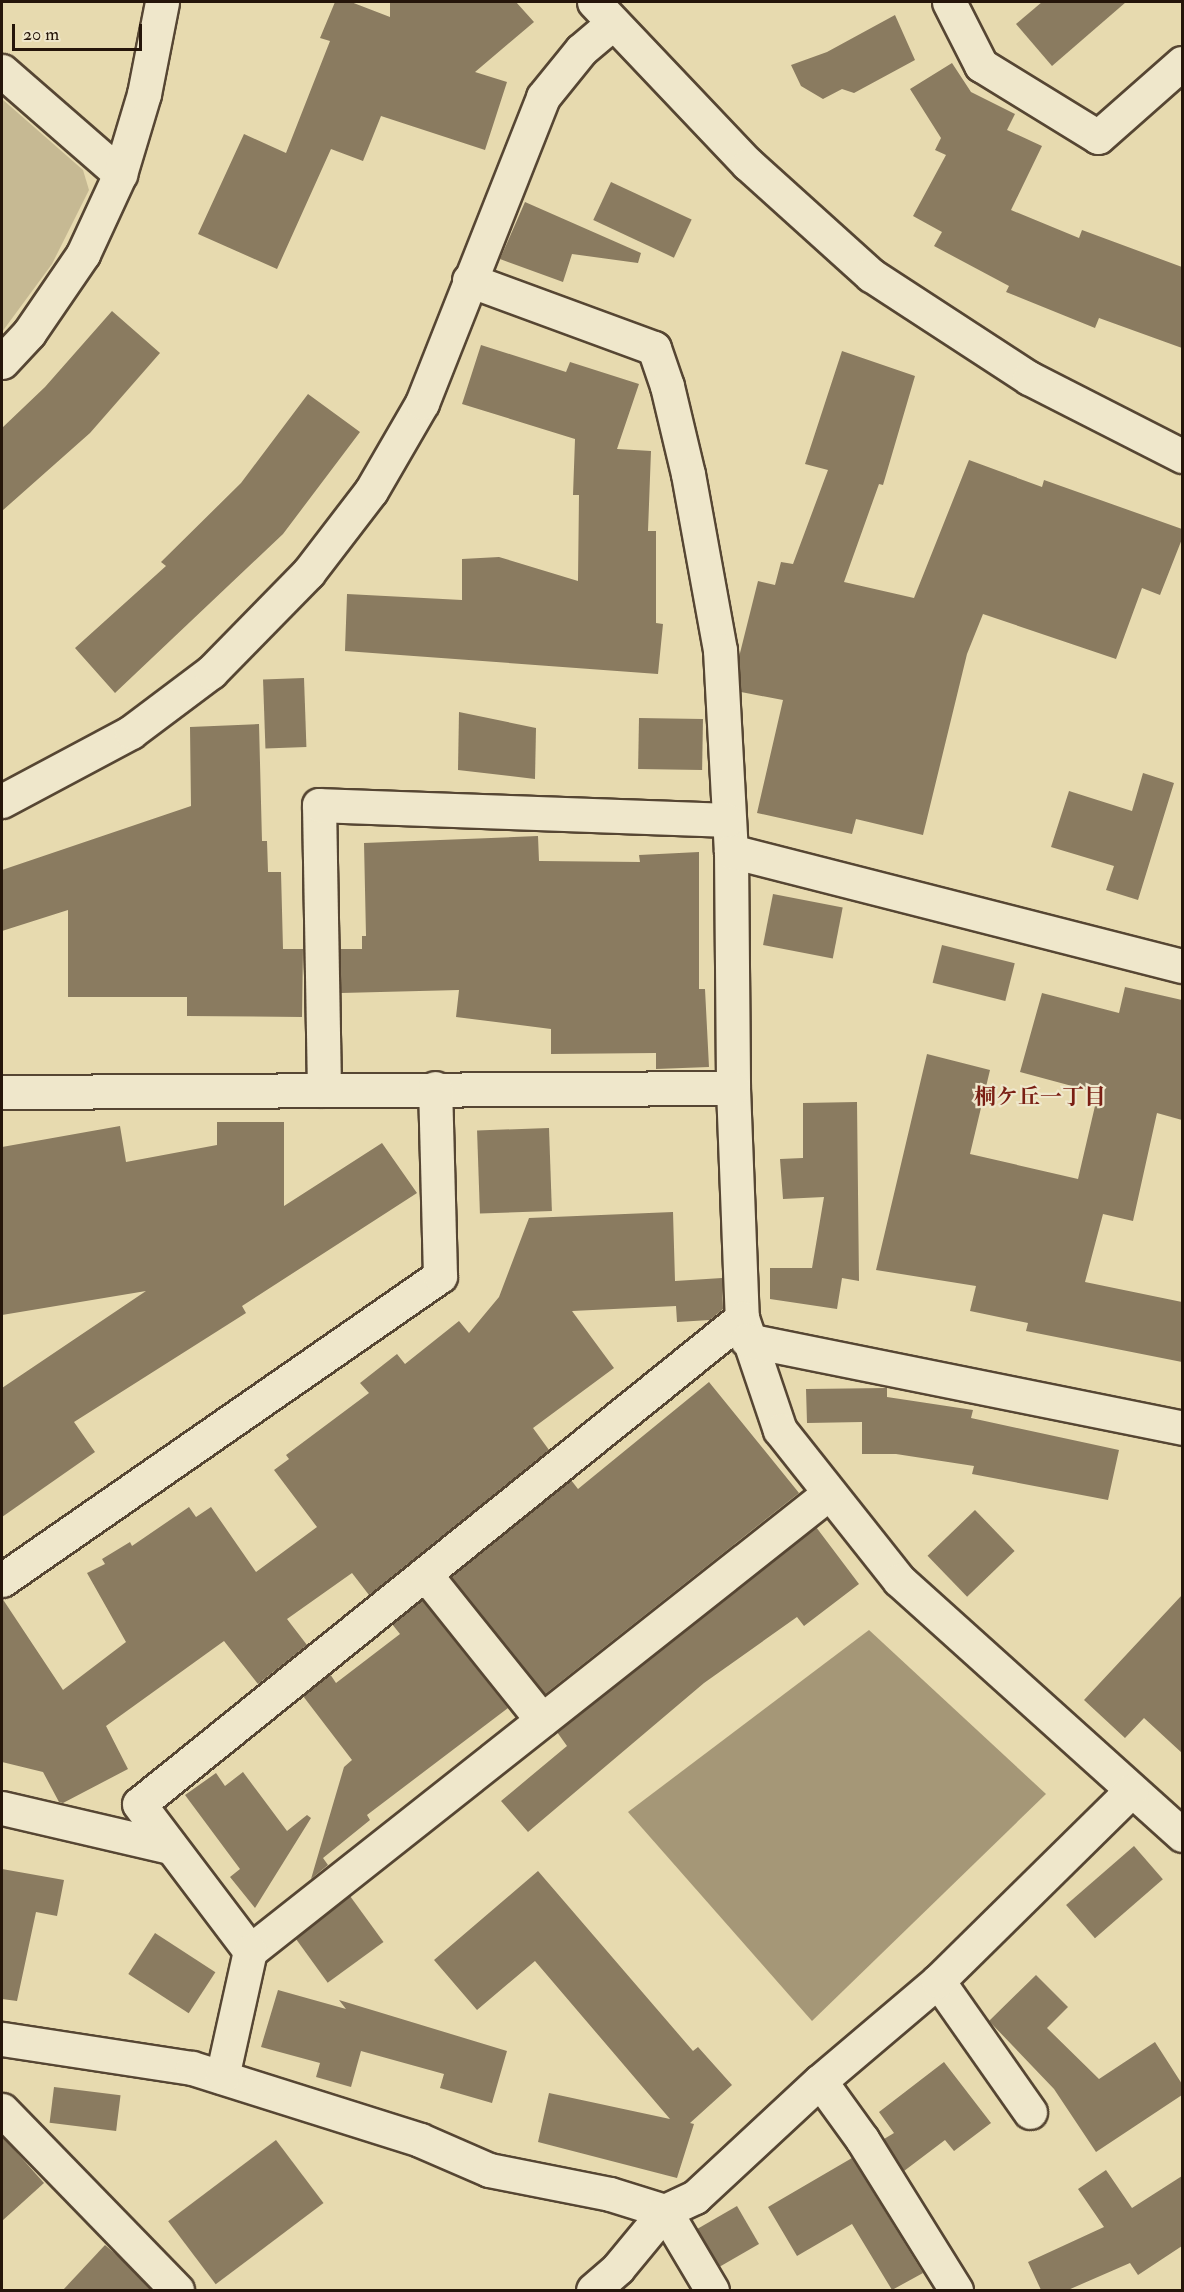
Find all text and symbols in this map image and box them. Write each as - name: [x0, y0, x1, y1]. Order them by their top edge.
- scale bar: [15, 12, 146, 50]
- text: 20 m: [23, 23, 59, 46]
- district label: 桐ケ丘一丁目: [974, 1085, 1106, 1111]

